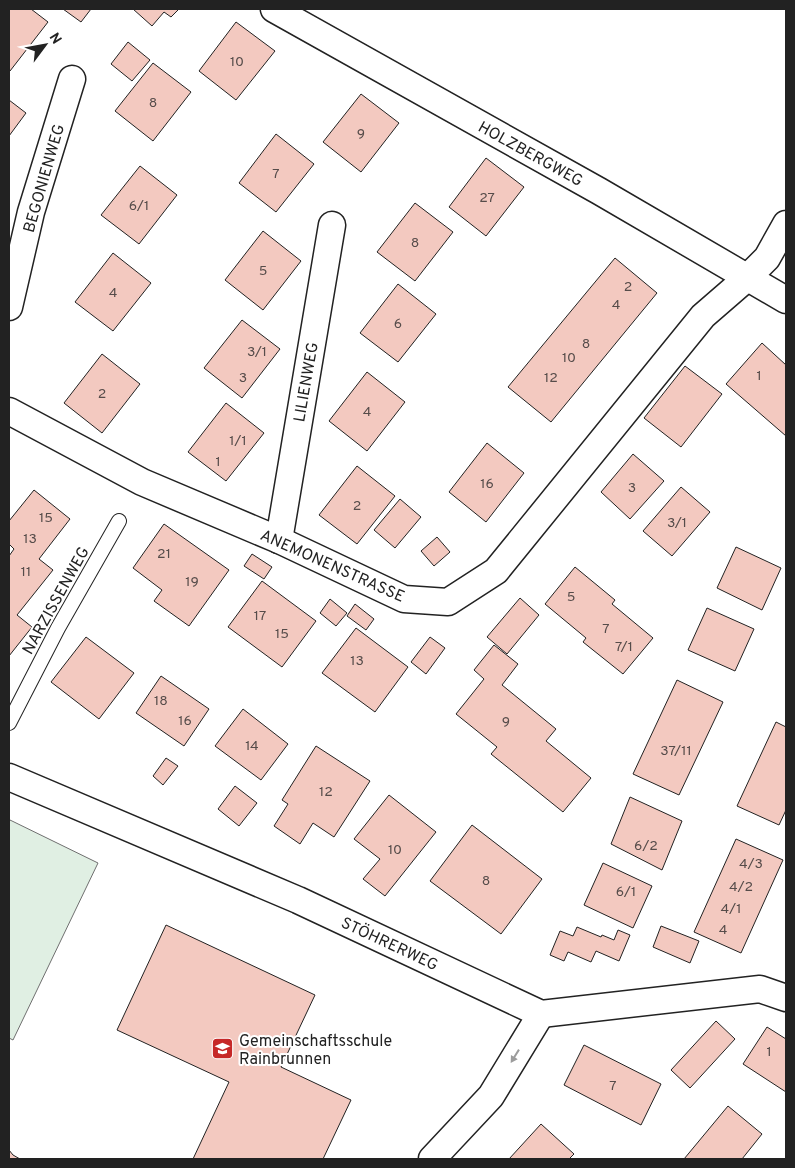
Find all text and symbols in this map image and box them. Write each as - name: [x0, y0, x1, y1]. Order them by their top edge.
- north arrow: [20, 20, 70, 70]
- text: N: [45, 30, 65, 48]
- house number: 10: [230, 54, 244, 71]
- house number: 8: [149, 95, 157, 112]
- street label: HOLZBERGWEG: [474, 118, 586, 192]
- street label: BEGONIENWEG: [20, 122, 70, 235]
- house number: 9: [357, 126, 365, 143]
- house number: 7: [272, 166, 280, 183]
- house number: 27: [479, 190, 495, 207]
- house number: 6/1: [129, 198, 149, 215]
- house number: 8: [411, 235, 419, 252]
- house number: 5: [259, 263, 267, 280]
- house number: 2: [624, 279, 632, 296]
- house number: 4: [109, 285, 117, 302]
- house number: 4: [612, 297, 620, 314]
- house number: 6: [394, 316, 402, 333]
- house number: 8: [582, 336, 590, 353]
- street label: LILIENWEG: [290, 341, 324, 424]
- house number: 3/1: [247, 344, 267, 361]
- house number: 10: [562, 350, 576, 367]
- house number: 1: [756, 368, 762, 385]
- house number: 3: [239, 370, 247, 387]
- house number: 12: [544, 370, 558, 387]
- house number: 2: [98, 386, 106, 403]
- house number: 4: [363, 404, 371, 421]
- house number: 1/1: [229, 433, 247, 450]
- house number: 1: [215, 454, 221, 471]
- house number: 16: [480, 476, 494, 493]
- house number: 3: [628, 480, 636, 497]
- house number: 2: [353, 498, 361, 515]
- house number: 15: [39, 510, 53, 527]
- house number: 3/1: [667, 515, 687, 532]
- street label: ANEMONENSTRASSE: [257, 526, 407, 608]
- house number: 13: [23, 531, 37, 548]
- street label: NARZISSENWEG: [19, 544, 95, 658]
- house number: 21: [157, 546, 171, 563]
- house number: 11: [21, 564, 31, 581]
- house number: 19: [185, 574, 199, 591]
- house number: 5: [567, 589, 575, 606]
- house number: 17: [254, 608, 266, 625]
- house number: 7: [602, 621, 610, 638]
- house number: 15: [275, 626, 289, 643]
- house number: 7/1: [615, 639, 633, 656]
- house number: 13: [350, 653, 364, 670]
- house number: 18: [154, 693, 168, 710]
- house number: 16: [178, 713, 192, 730]
- house number: 9: [502, 714, 510, 731]
- house number: 14: [245, 738, 259, 755]
- house number: 37/11: [660, 743, 692, 760]
- house number: 12: [319, 784, 333, 801]
- house number: 6/2: [634, 838, 658, 855]
- house number: 10: [388, 842, 402, 859]
- house number: 4/3: [739, 856, 763, 873]
- house number: 8: [482, 873, 490, 890]
- house number: 4/2: [729, 879, 753, 896]
- house number: 6/1: [616, 884, 636, 901]
- house number: 4/1: [721, 901, 741, 918]
- street label: STÖHRERWEG: [337, 912, 442, 976]
- house number: 4: [719, 922, 727, 939]
- place label: Gemeinschaftsschule Rainbrunnen: [239, 1032, 392, 1070]
- school or university icon: Gemeinschaftsschule Rainbrunnen: [211, 1037, 235, 1061]
- house number: 1: [766, 1044, 772, 1061]
- one-way arrow: [511, 1049, 520, 1062]
- house number: 7: [609, 1078, 617, 1095]

